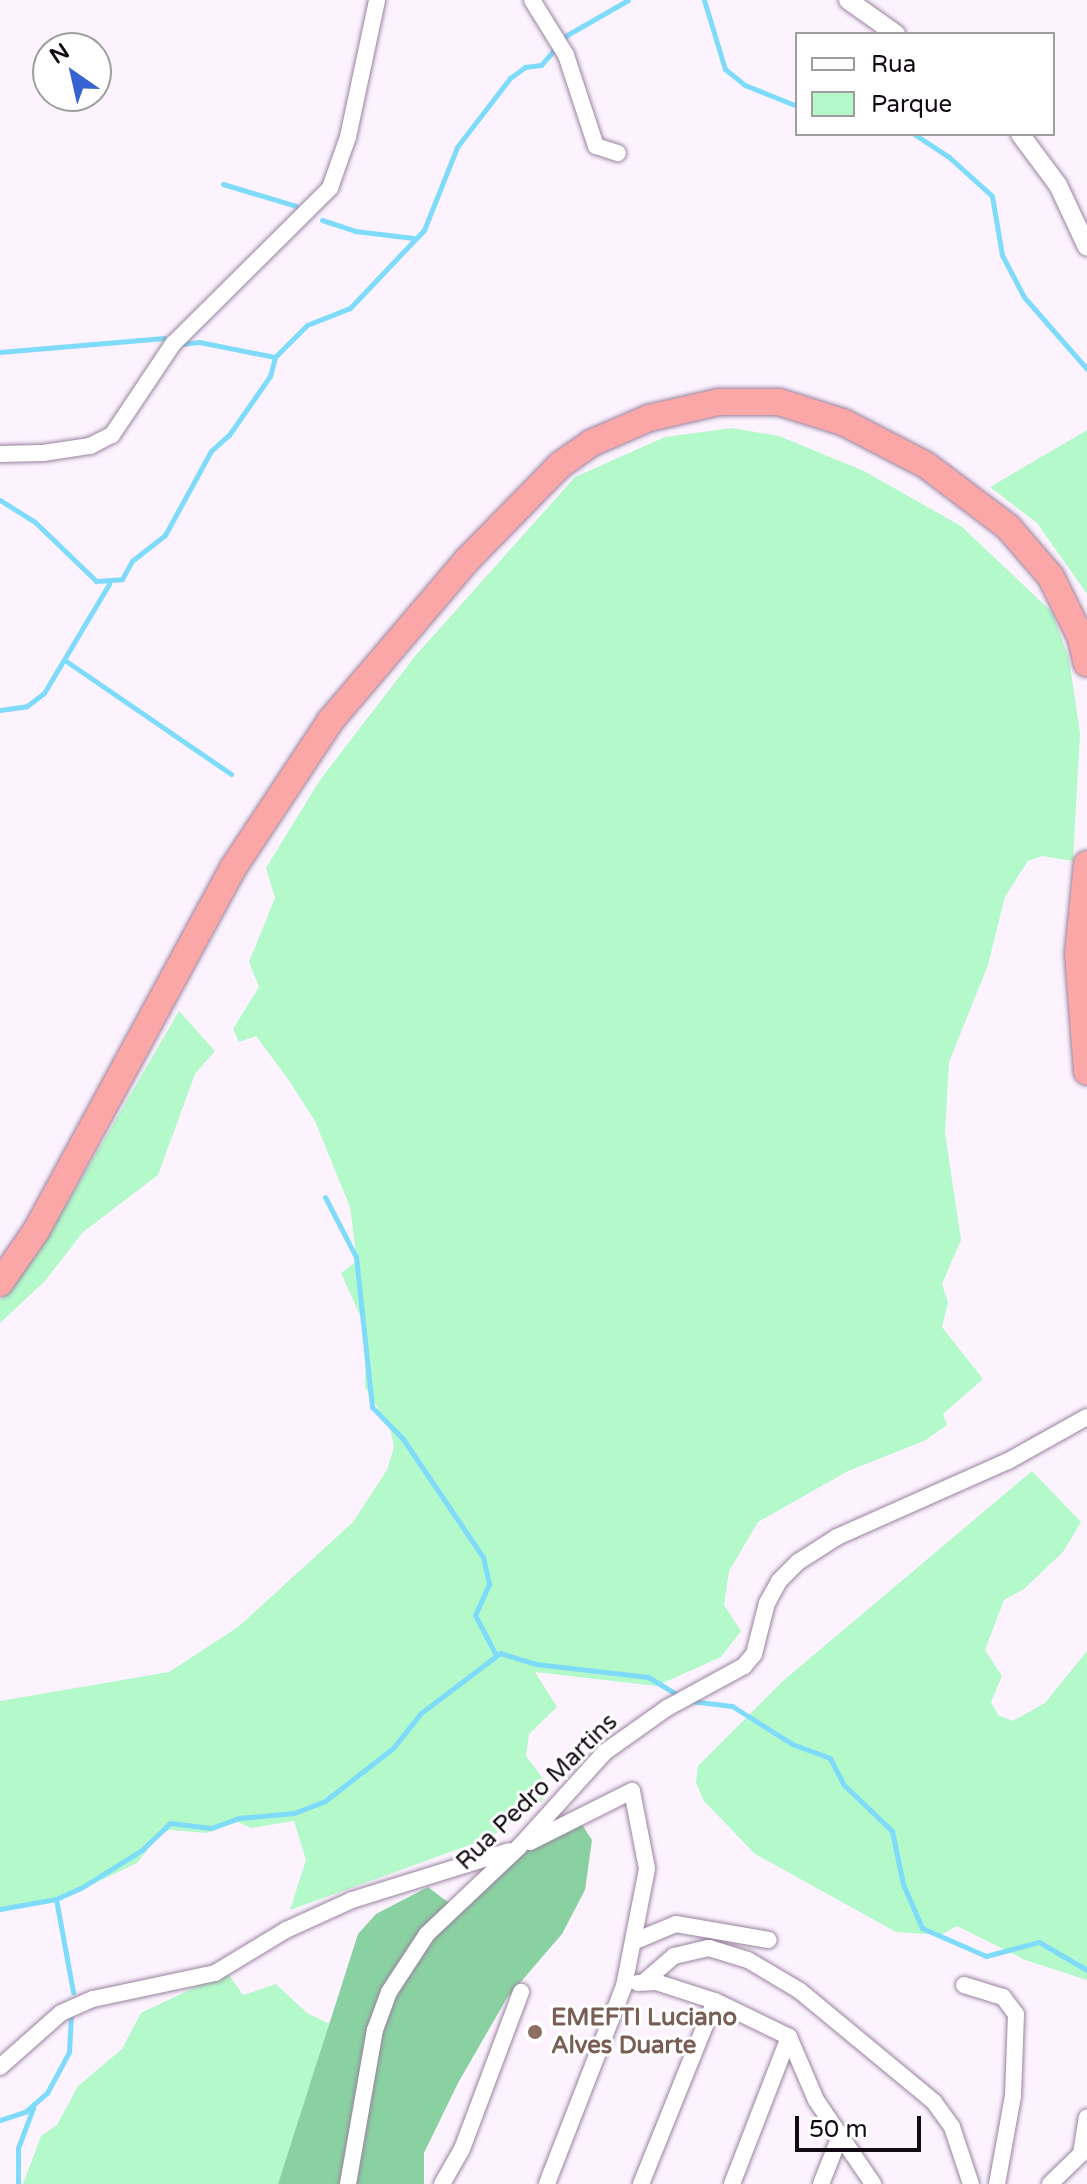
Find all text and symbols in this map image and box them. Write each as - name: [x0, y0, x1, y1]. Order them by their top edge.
- north arrow: [32, 32, 112, 112]
- legend: [795, 32, 1055, 136]
- text: N: [45, 38, 74, 69]
- text: Rua: [871, 50, 916, 79]
- text: Parque: [871, 90, 952, 119]
- street label: Rua Pedro Martins: [450, 1708, 624, 1876]
- place label: EMEFTI Luciano Alves Duarte: [551, 2004, 737, 2060]
- marker: EMEFTI Luciano Alves Duarte: [526, 2023, 544, 2041]
- scale bar: [799, 2100, 925, 2150]
- text: 50 m: [809, 2115, 867, 2144]

